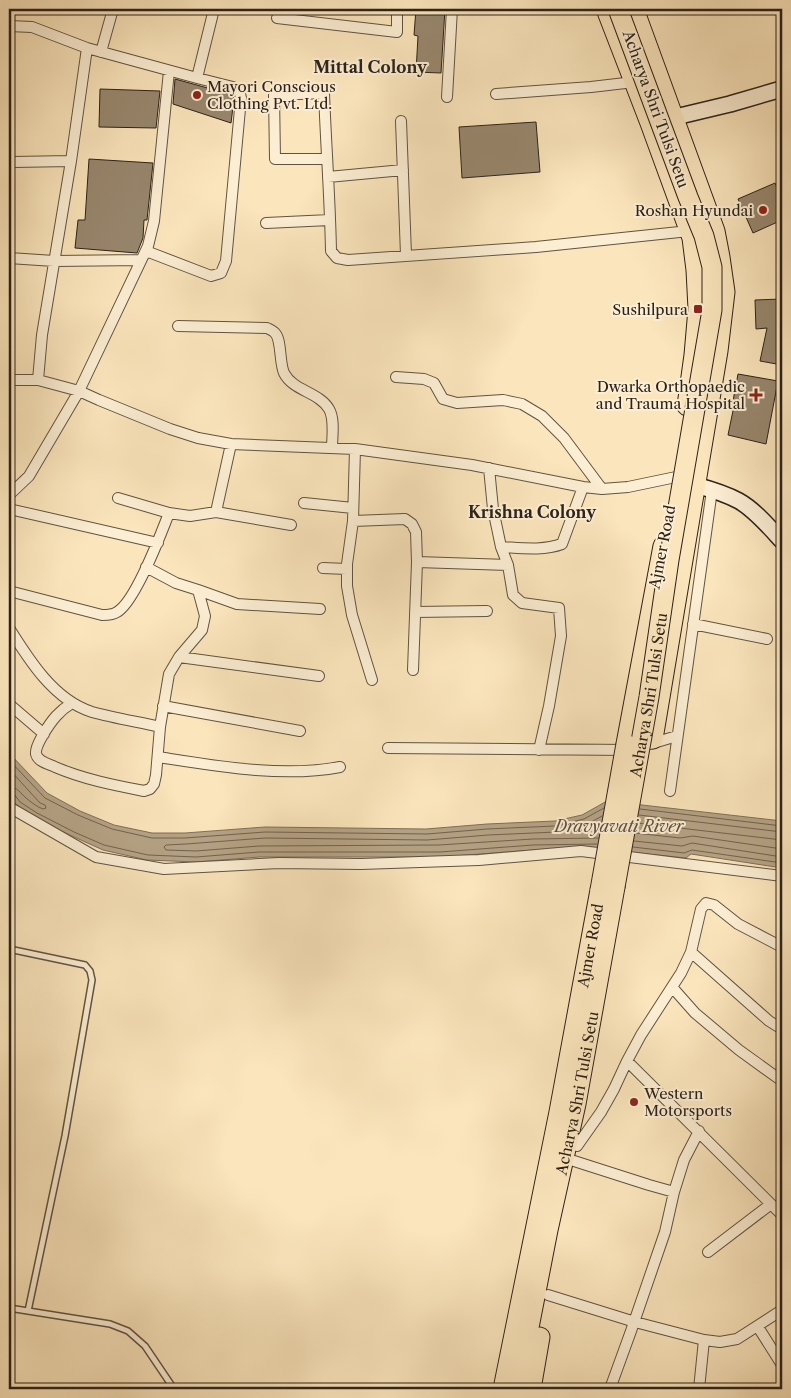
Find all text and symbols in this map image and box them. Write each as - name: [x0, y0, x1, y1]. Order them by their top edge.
- street label: Acharya Shri Tulsi Setu: [618, 27, 693, 190]
- district label: Mittal Colony: [313, 57, 428, 77]
- place label: Mayori Conscious Clothing Pvt. Ltd.: [207, 77, 336, 113]
- marker: Mayori Conscious Clothing Pvt. Ltd.: [191, 89, 203, 101]
- place label: Roshan Hyundai: [635, 201, 753, 220]
- marker: Roshan Hyundai: [757, 204, 769, 216]
- place label: Sushilpura: [612, 300, 688, 319]
- marker: Sushilpura: [692, 303, 704, 315]
- place label: Dwarka Orthopaedic and Trauma Hospital: [596, 377, 746, 413]
- marker: Dwarka Orthopaedic and Trauma Hospital: [749, 388, 763, 402]
- district label: Krishna Colony: [468, 502, 597, 522]
- street label: Ajmer Road: [644, 504, 679, 591]
- street label: Acharya Shri Tulsi Setu: [625, 611, 671, 780]
- water label: Dravyavati River: [553, 816, 685, 836]
- street label: Ajmer Road: [573, 902, 607, 990]
- street label: Acharya Shri Tulsi Setu: [551, 1010, 602, 1178]
- place label: Western Motorsports: [643, 1084, 732, 1120]
- marker: Western Motorsports: [628, 1096, 640, 1108]

